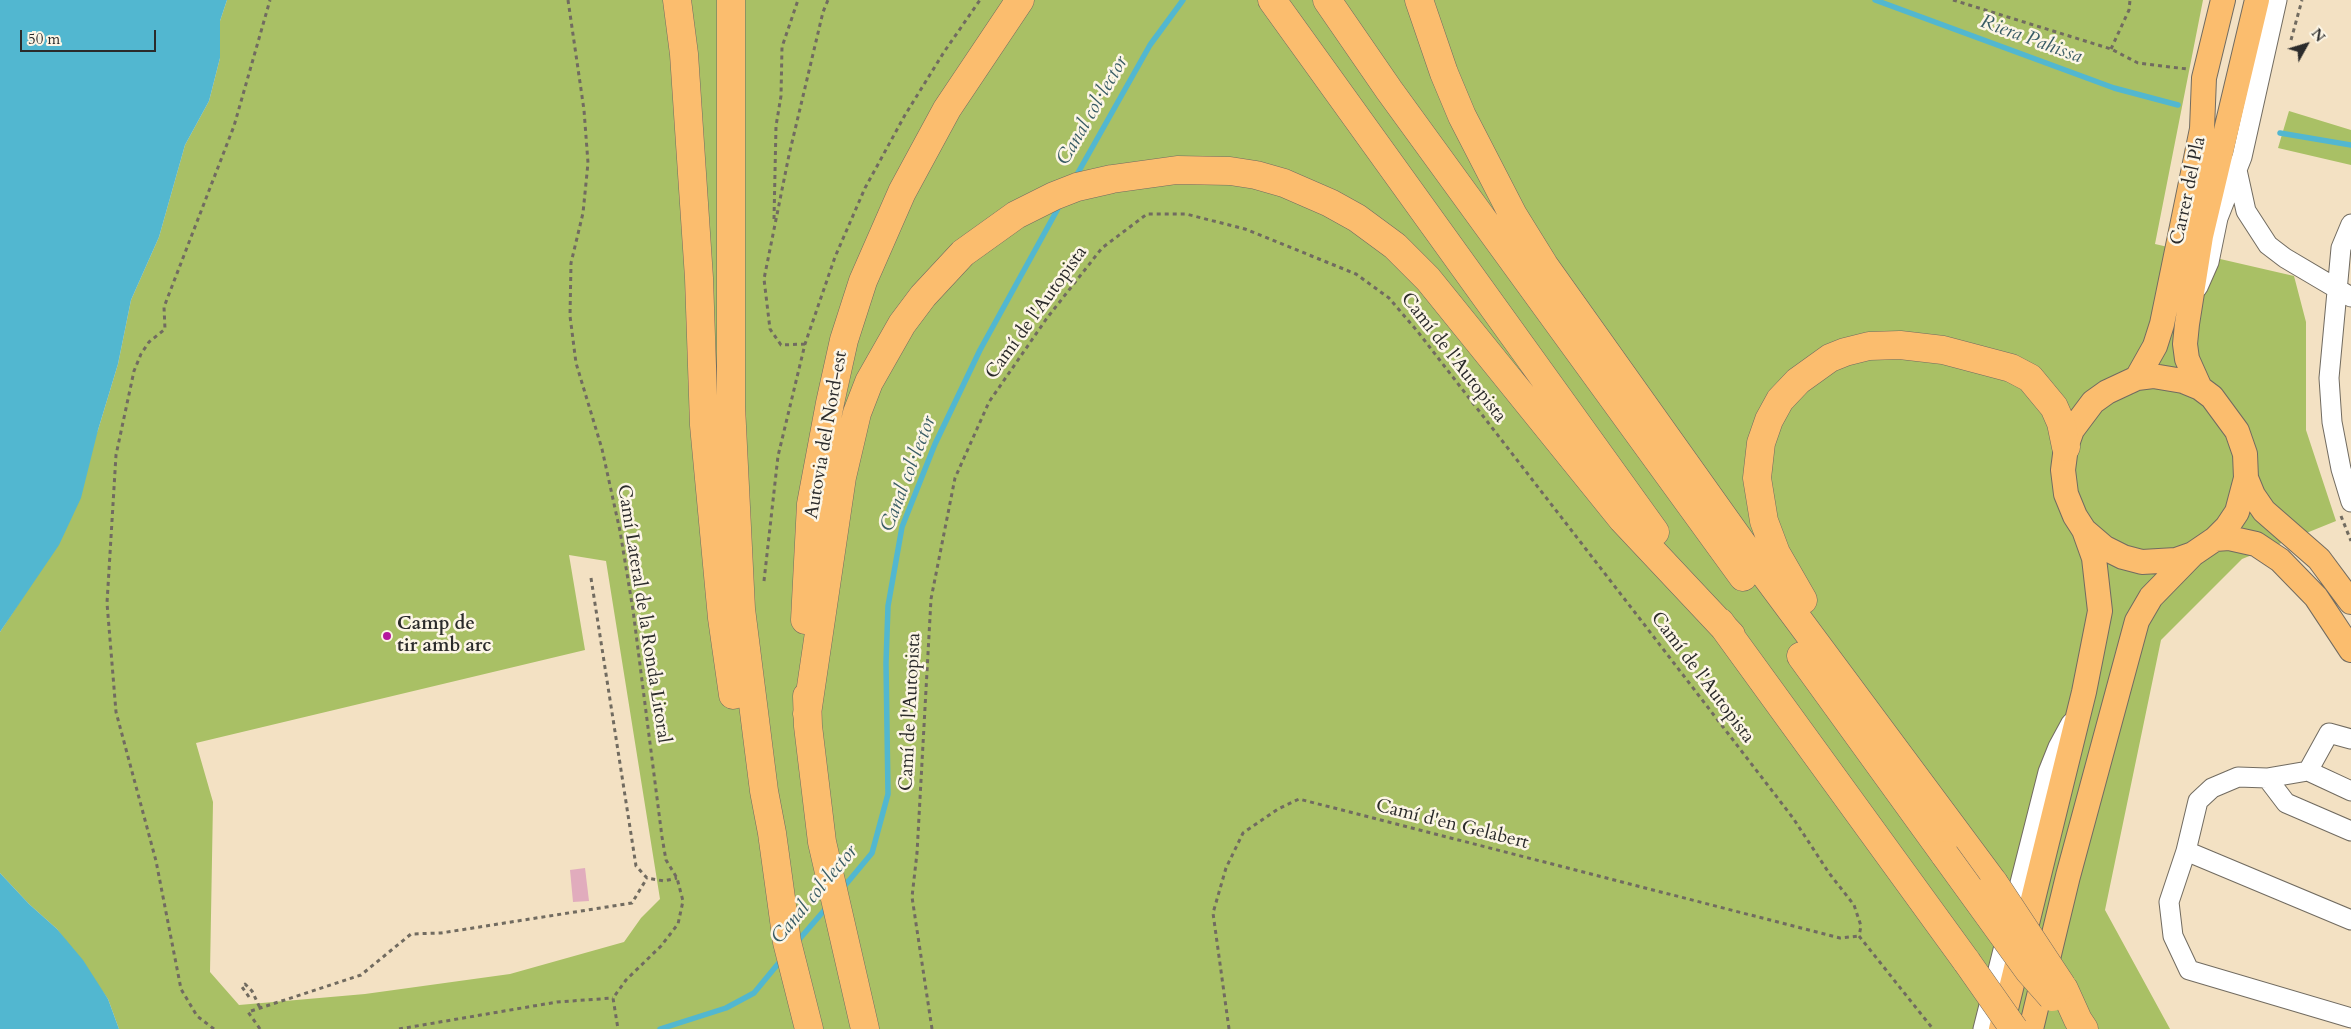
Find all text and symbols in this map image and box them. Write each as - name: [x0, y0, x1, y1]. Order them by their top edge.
- water label: Riera Pahissa: [1977, 10, 2085, 70]
- scale bar: [22, 20, 159, 52]
- north arrow: [2281, 20, 2331, 70]
- text: N: [2307, 25, 2329, 46]
- text: 50 m: [28, 29, 60, 49]
- water label: Canal col·lector: [1052, 52, 1134, 170]
- street label: Carrer del Pla: [2166, 135, 2212, 247]
- street label: Camí de l'Autopista: [981, 242, 1093, 384]
- street label: Camí de l'Autopista: [1395, 289, 1511, 427]
- street label: Autovia del Nord-est: [801, 349, 853, 521]
- water label: Canal col·lector: [876, 413, 942, 535]
- street label: Camí Lateral de la Ronda Litoral: [611, 483, 675, 745]
- street label: Camí de l'Autopista: [1645, 608, 1759, 748]
- place label: Camp de tir amb arc: [397, 614, 491, 658]
- marker: Camp de tir amb arc: [381, 630, 393, 642]
- street label: Camí de l'Autopista: [895, 632, 927, 792]
- street label: Camí d'en Gelabert: [1373, 795, 1531, 855]
- water label: Canal col·lector: [767, 841, 863, 949]

